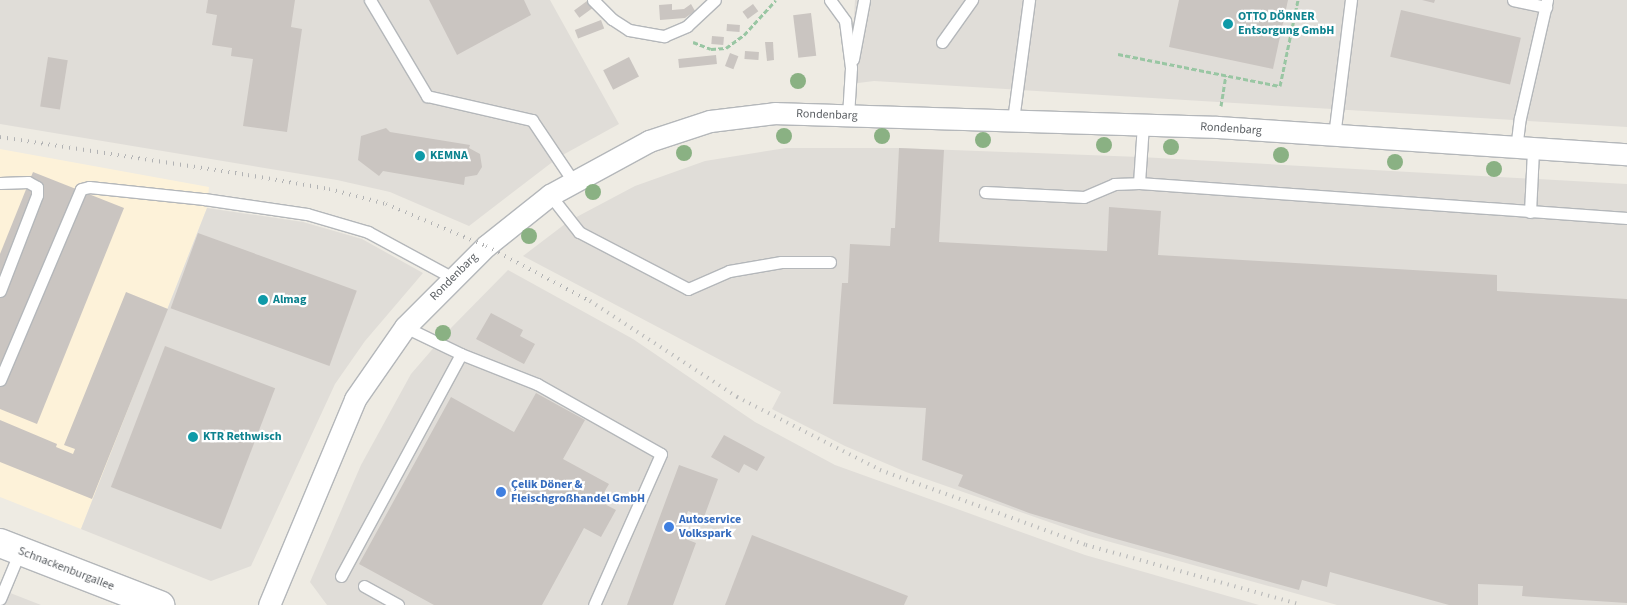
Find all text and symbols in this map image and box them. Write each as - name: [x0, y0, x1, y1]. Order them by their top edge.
- place label: OTTO DÖRNER Entsorgung GmbH: [1238, 10, 1334, 38]
- marker: OTTO DÖRNER Entsorgung GmbH: [1222, 18, 1234, 30]
- street label: Rondenbarg: [796, 107, 858, 123]
- street label: Rondenbarg: [1200, 120, 1262, 138]
- place label: KEMNA: [430, 149, 468, 163]
- marker: KEMNA: [414, 150, 426, 162]
- street label: Rondenbarg: [427, 250, 481, 304]
- place label: Almag: [273, 293, 306, 307]
- marker: Almag: [257, 294, 269, 306]
- place label: KTR Rethwisch: [203, 430, 282, 444]
- marker: KTR Rethwisch: [187, 431, 199, 443]
- place label: Çelik Döner & Fleischgroßhandel GmbH: [511, 478, 645, 506]
- marker: Çelik Döner & Fleischgroßhandel GmbH: [495, 486, 507, 498]
- place label: Autoservice Volkspark: [679, 513, 741, 541]
- marker: Autoservice Volkspark: [663, 521, 675, 533]
- street label: Schnackenburgallee: [16, 544, 116, 594]

